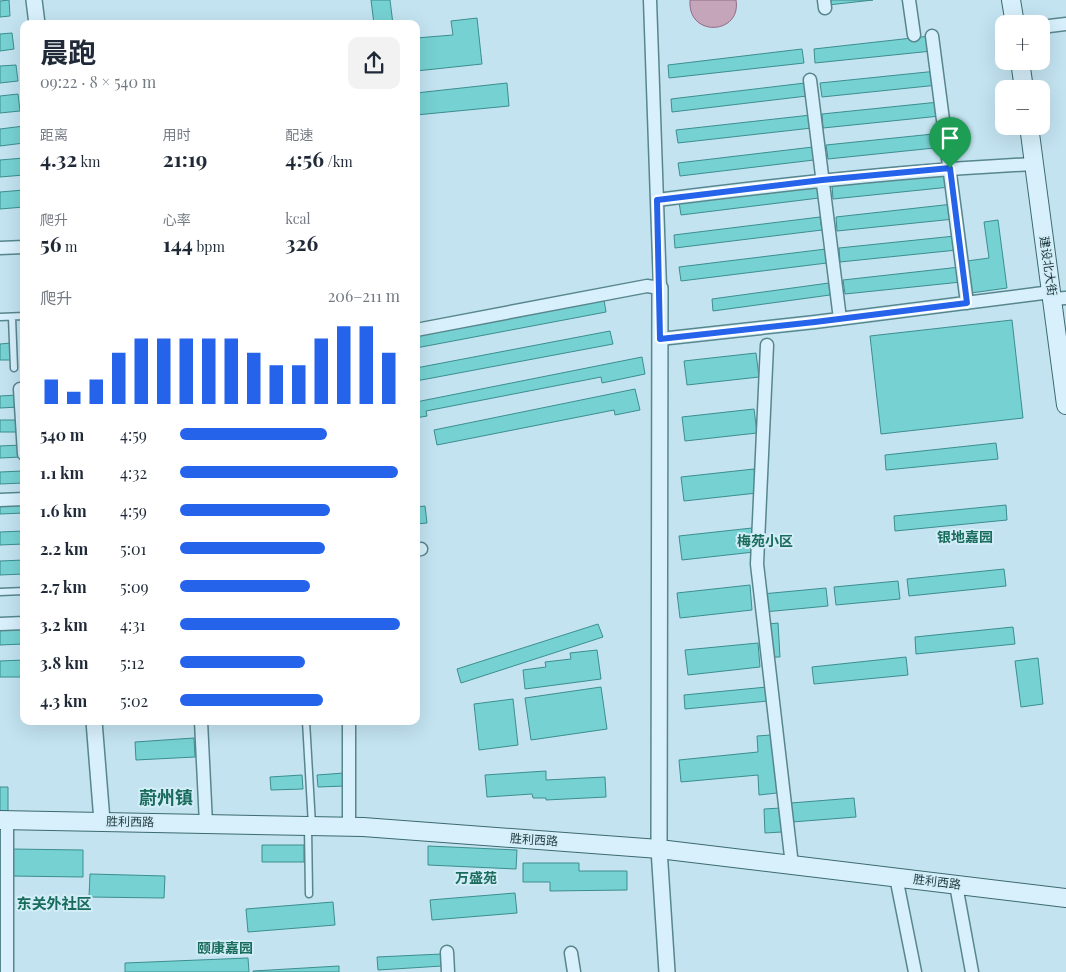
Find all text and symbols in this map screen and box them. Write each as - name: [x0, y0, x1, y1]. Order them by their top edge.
- map controls: [995, 15, 1050, 135]
- button: +: [995, 15, 1050, 70]
- text: 晨跑: [40, 33, 96, 70]
- button: share: [348, 37, 400, 89]
- text: 09:22 · 8 × 540 m: [40, 71, 156, 92]
- button: −: [995, 80, 1050, 135]
- pin: [929, 117, 971, 168]
- icon: arrive: [936, 124, 964, 152]
- text: 距离: [40, 125, 68, 144]
- text: 用时: [163, 125, 191, 144]
- text: 配速: [285, 125, 313, 144]
- text: 4.32: [40, 144, 77, 172]
- text: 21:19: [163, 144, 207, 172]
- text: 4:56: [285, 144, 324, 172]
- text: km: [77, 152, 101, 171]
- text: /km: [324, 152, 353, 171]
- text: kcal: [285, 209, 310, 228]
- text: 爬升: [40, 210, 68, 229]
- text: 心率: [163, 210, 191, 229]
- text: 326: [285, 228, 318, 256]
- text: 56: [40, 229, 61, 257]
- text: 144: [163, 229, 193, 257]
- street label: 建设北大街: [1037, 235, 1061, 297]
- text: m: [61, 237, 77, 256]
- text: bpm: [193, 237, 225, 256]
- text: 206–211 m: [328, 285, 400, 306]
- text: 爬升: [40, 287, 72, 308]
- text: 540 m: [40, 424, 84, 445]
- text: 4:59: [120, 424, 147, 445]
- text: 1.1 km: [40, 462, 84, 483]
- text: 4:32: [120, 462, 147, 483]
- text: 1.6 km: [40, 500, 87, 521]
- text: 4:59: [120, 500, 147, 521]
- district label: 银地嘉园: [937, 527, 993, 546]
- district label: 梅苑小区: [737, 531, 793, 550]
- text: 2.2 km: [40, 538, 88, 559]
- text: 5:01: [120, 538, 146, 559]
- text: 2.7 km: [40, 576, 87, 597]
- text: 5:09: [120, 576, 149, 597]
- text: 3.2 km: [40, 614, 88, 635]
- text: 4:31: [120, 614, 145, 635]
- text: 3.8 km: [40, 652, 88, 673]
- text: 5:12: [120, 652, 144, 673]
- text: 4.3 km: [40, 690, 87, 711]
- text: 5:02: [120, 690, 148, 711]
- district label: 蔚州镇: [139, 785, 193, 809]
- street label: 胜利西路: [106, 813, 154, 829]
- street label: 胜利西路: [510, 829, 559, 849]
- district label: 万盛苑: [455, 868, 497, 887]
- street label: 胜利西路: [912, 870, 962, 892]
- district label: 东关外社区: [16, 893, 92, 913]
- district label: 颐康嘉园: [197, 938, 253, 957]

